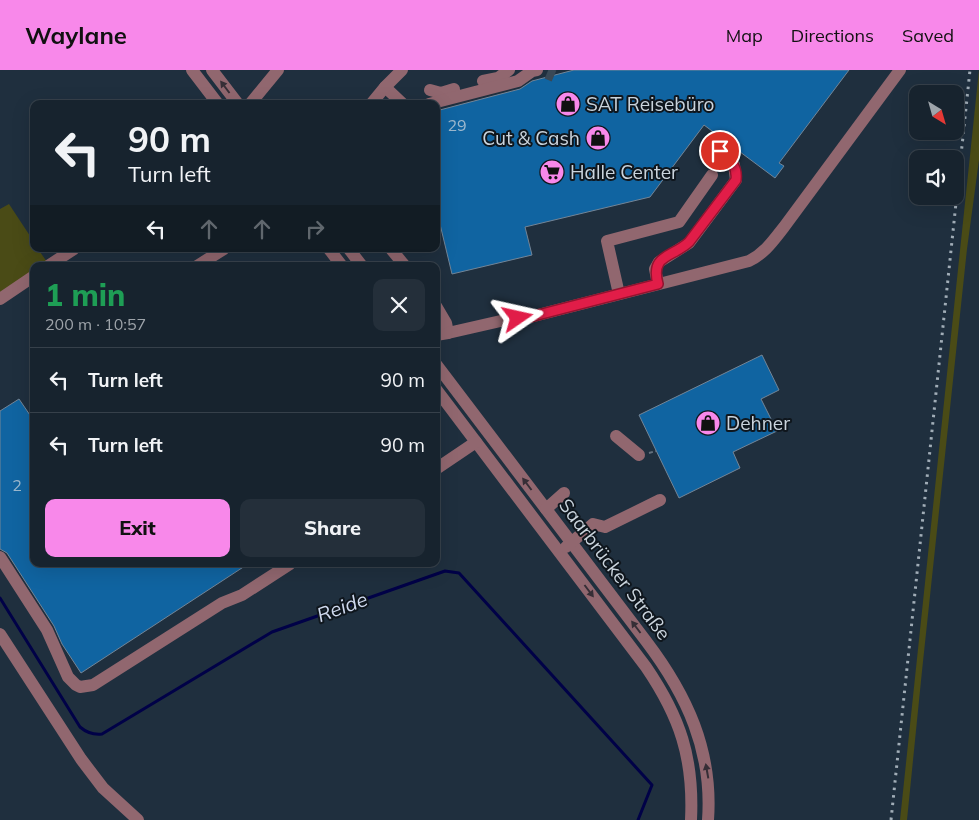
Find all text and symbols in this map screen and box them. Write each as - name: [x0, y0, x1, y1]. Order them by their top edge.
- text: Waylane: [25, 20, 127, 50]
- text: Map: [726, 24, 763, 47]
- text: Directions: [791, 24, 874, 47]
- text: Saved: [902, 24, 954, 47]
- one-way arrow: [220, 81, 231, 94]
- north arrow: [909, 85, 964, 140]
- map controls: [909, 85, 964, 205]
- shop icon: SAT Reisebüro: [555, 91, 581, 117]
- place label: SAT Reisebüro: [586, 92, 714, 116]
- house number: 29: [447, 115, 467, 135]
- text: 90 m: [128, 117, 211, 161]
- icon: left: [45, 120, 110, 185]
- shop icon: Cut & Cash: [585, 125, 611, 151]
- place label: Cut & Cash: [482, 126, 580, 150]
- pin: [699, 130, 741, 172]
- icon: arrive: [706, 137, 734, 165]
- button: sound: [909, 150, 964, 205]
- supermarket icon: Halle Center: [539, 159, 565, 185]
- text: Turn left: [128, 160, 211, 188]
- place label: Halle Center: [570, 160, 678, 184]
- icon: left: [142, 215, 170, 243]
- icon: ahead: [195, 215, 223, 243]
- icon: ahead: [248, 215, 276, 243]
- icon: right: [301, 215, 329, 243]
- text: 1 min: [45, 276, 125, 314]
- button: close: [373, 279, 425, 331]
- position arrow: [491, 291, 543, 343]
- text: 200 m · 10:57: [45, 314, 146, 334]
- icon: left: [45, 366, 73, 394]
- text: Turn left: [88, 368, 163, 392]
- text: 90 m: [381, 368, 425, 392]
- shop icon: Dehner: [695, 410, 721, 436]
- place label: Dehner: [726, 411, 790, 435]
- icon: left: [45, 431, 73, 459]
- text: Turn left: [88, 433, 163, 457]
- text: 90 m: [381, 433, 425, 457]
- house number: 2: [12, 475, 22, 495]
- one-way arrow: [522, 477, 532, 491]
- street label: Saarbrücker Straße: [554, 494, 676, 644]
- button: Exit: [45, 499, 230, 557]
- button: Share: [240, 499, 425, 557]
- one-way arrow: [584, 584, 594, 598]
- water label: Reide: [313, 586, 371, 627]
- one-way arrow: [631, 620, 641, 634]
- one-way arrow: [702, 763, 710, 779]

